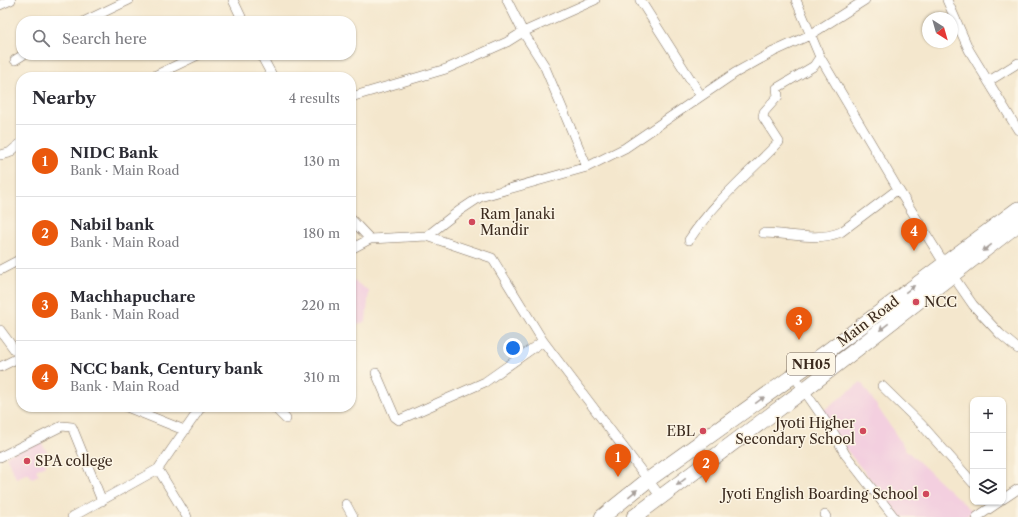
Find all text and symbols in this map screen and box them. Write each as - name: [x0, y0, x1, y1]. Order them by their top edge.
- north arrow: [922, 12, 958, 48]
- search box: [16, 16, 356, 60]
- icon: search: [30, 27, 52, 49]
- text: Search here: [62, 29, 147, 48]
- text: Nearby: [32, 88, 96, 108]
- text: 4 results: [289, 90, 340, 106]
- text: NIDC Bank: [70, 143, 158, 162]
- text: 1: [42, 153, 48, 169]
- text: 130 m: [304, 153, 340, 169]
- text: Bank · Main Road: [70, 162, 180, 178]
- place label: Ram Janaki Mandir: [480, 205, 555, 239]
- text: Nabil bank: [70, 215, 154, 234]
- marker: Ram Janaki Mandir: [467, 217, 477, 227]
- pin: 4: [901, 218, 927, 251]
- text: 2: [41, 225, 49, 241]
- text: 180 m: [303, 225, 340, 241]
- text: Bank · Main Road: [70, 234, 180, 250]
- one-way arrow: [982, 243, 992, 251]
- one-way arrow: [905, 285, 916, 294]
- text: Machhapuchare: [70, 287, 195, 306]
- street label: Main Road: [834, 292, 903, 350]
- place label: NCC: [924, 293, 957, 311]
- text: 3: [41, 297, 49, 313]
- text: 220 m: [301, 297, 340, 313]
- marker: NCC: [911, 297, 921, 307]
- text: Bank · Main Road: [70, 306, 180, 322]
- pin: 3: [786, 307, 812, 340]
- one-way arrow: [879, 323, 890, 332]
- your location: [503, 338, 523, 358]
- road number: NH05: [787, 353, 835, 375]
- text: NCC bank, Century bank: [70, 359, 263, 378]
- text: 4: [41, 369, 49, 385]
- text: 310 m: [304, 369, 340, 385]
- text: Bank · Main Road: [70, 378, 180, 394]
- one-way arrow: [755, 396, 766, 404]
- map controls: [970, 397, 1006, 505]
- button: +: [970, 397, 1006, 433]
- place label: Jyoti Higher Secondary School: [735, 414, 855, 448]
- place label: EBL: [666, 422, 695, 440]
- marker: EBL: [698, 426, 708, 436]
- marker: Jyoti Higher Secondary School: [858, 426, 868, 436]
- button: −: [970, 433, 1006, 469]
- pin: 1: [605, 444, 631, 477]
- pin: 2: [693, 450, 719, 483]
- place label: SPA college: [35, 452, 113, 470]
- marker: SPA college: [22, 456, 32, 466]
- button: layers: [970, 469, 1006, 505]
- one-way arrow: [675, 478, 686, 487]
- place label: Jyoti English Boarding School: [720, 485, 918, 503]
- one-way arrow: [627, 488, 638, 497]
- marker: Jyoti English Boarding School: [921, 489, 931, 499]

